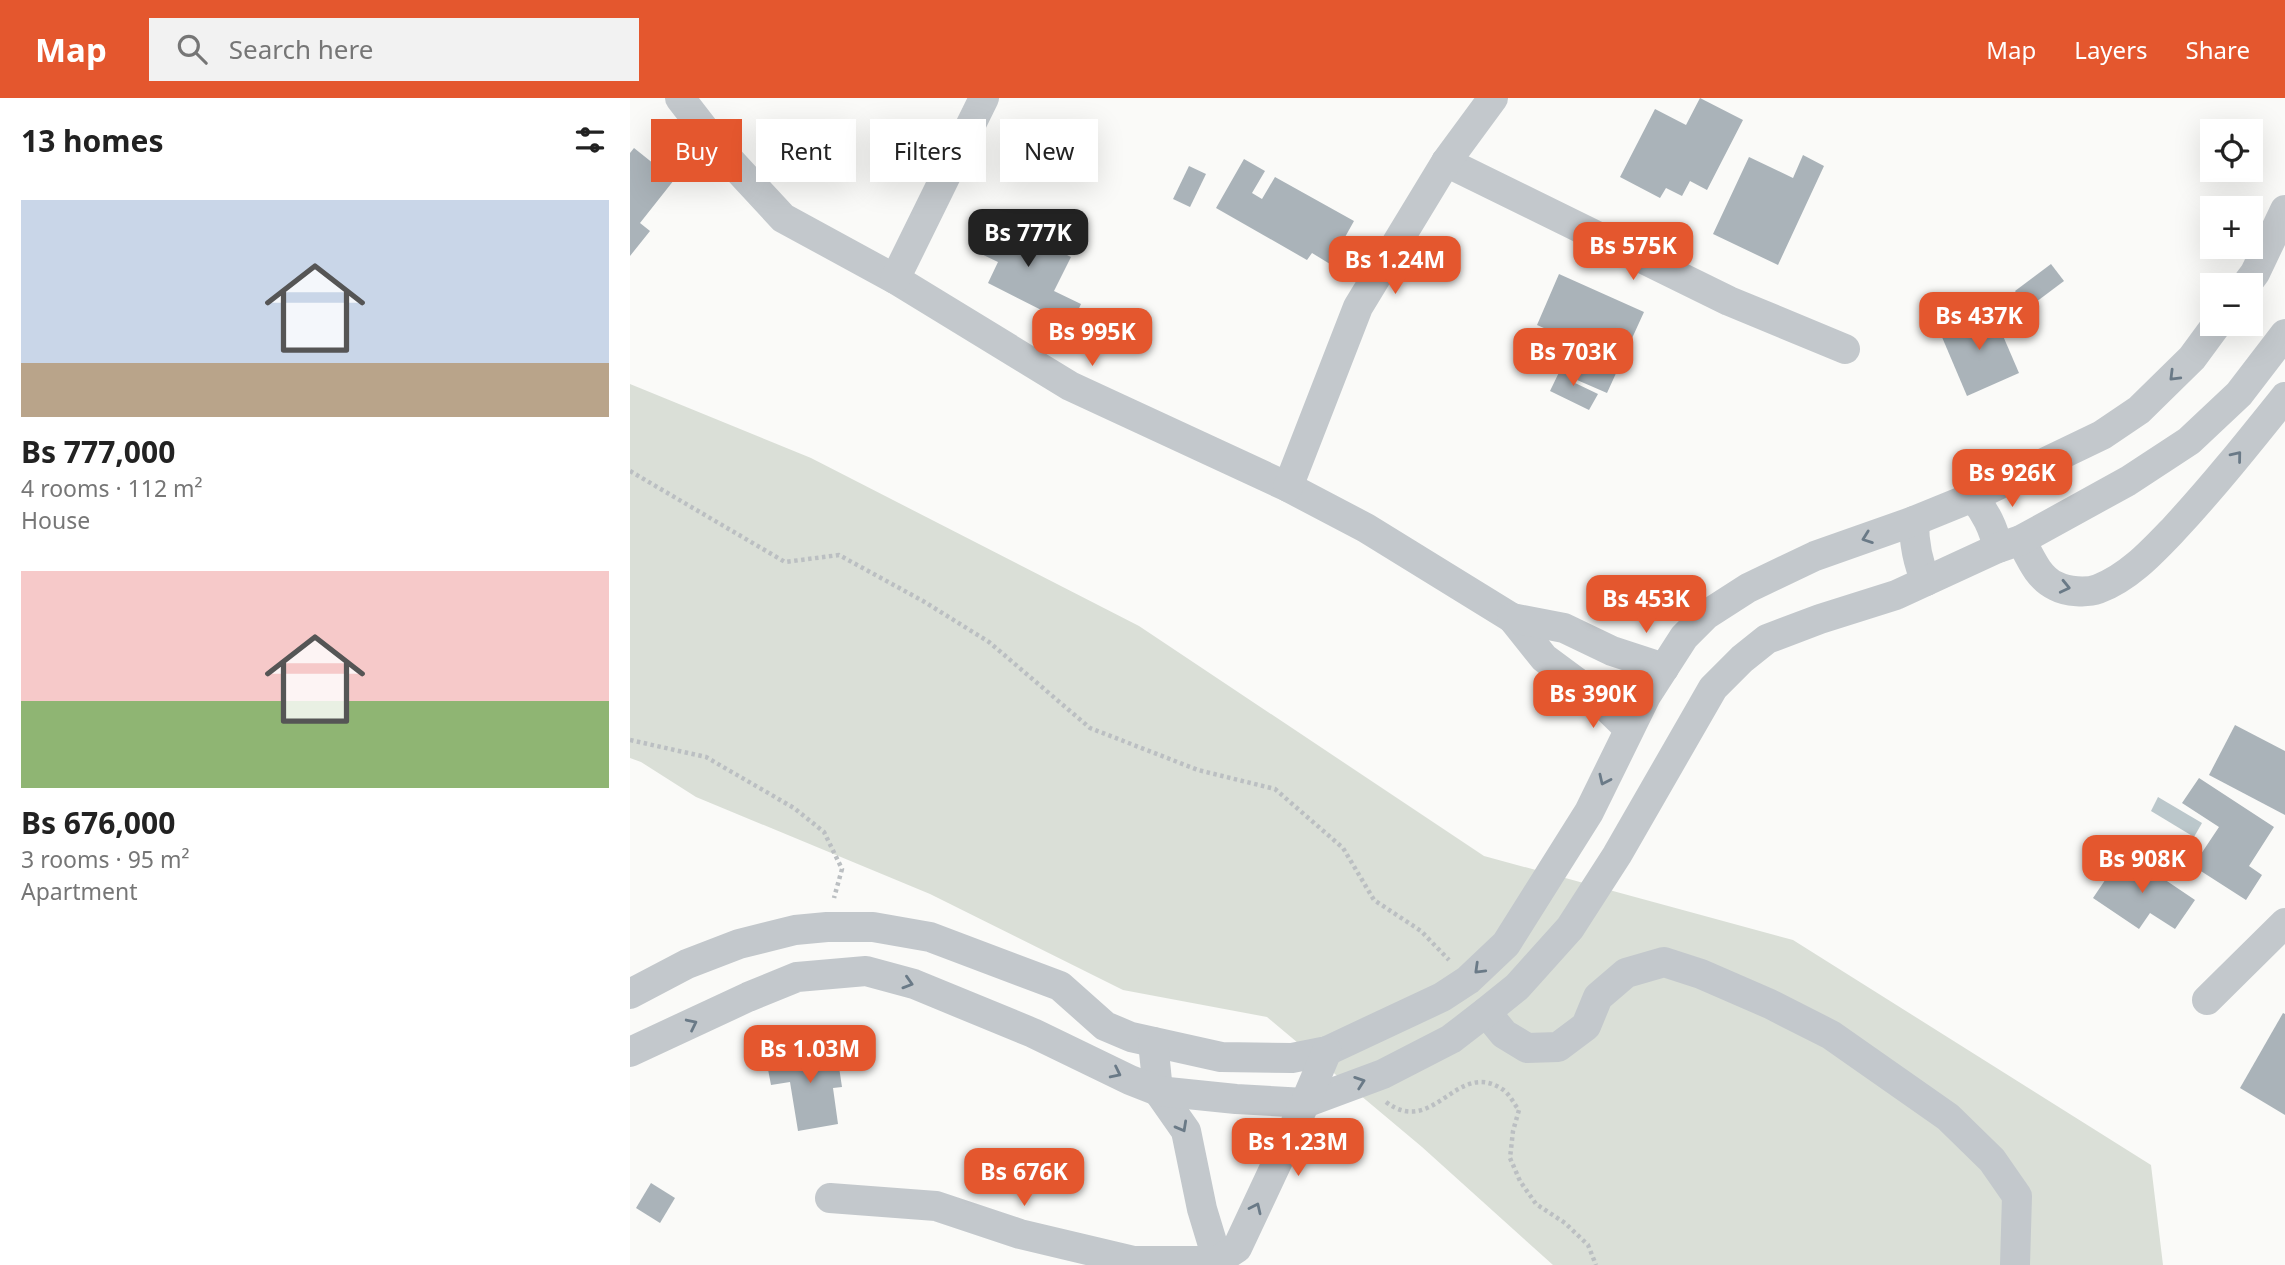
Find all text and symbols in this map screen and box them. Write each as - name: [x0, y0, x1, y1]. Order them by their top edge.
- search box: [149, 18, 639, 81]
- text: Map: [35, 27, 107, 72]
- icon: search: [173, 30, 211, 68]
- text: Search here: [229, 31, 373, 67]
- text: Map: [1986, 33, 2036, 66]
- text: Layers: [2074, 33, 2148, 66]
- text: Share: [2186, 33, 2250, 66]
- chip: Buy: [651, 119, 742, 182]
- chip: Rent: [756, 119, 856, 182]
- chip: Filters: [870, 119, 986, 182]
- chip: New: [1000, 119, 1098, 182]
- map controls: [2200, 119, 2263, 336]
- button: locate: [2200, 119, 2263, 182]
- text: 13 homes: [21, 120, 164, 161]
- icon: filters: [571, 121, 609, 159]
- button: +: [2200, 196, 2263, 259]
- pin: Bs 777K: [963, 209, 1093, 269]
- text: Bs 777K: [984, 216, 1072, 248]
- pin: Bs 575K: [1568, 222, 1698, 282]
- text: Bs 575K: [1589, 229, 1677, 261]
- pin: Bs 1.24M: [1323, 236, 1467, 296]
- text: Bs 1.24M: [1345, 243, 1445, 275]
- icon: home: [252, 245, 378, 371]
- button: −: [2200, 273, 2263, 336]
- pin: Bs 437K: [1914, 292, 2044, 352]
- text: Bs 437K: [1935, 299, 2023, 331]
- pin: Bs 995K: [1027, 308, 1157, 368]
- text: Bs 995K: [1048, 315, 1136, 347]
- pin: Bs 703K: [1508, 328, 1638, 388]
- text: Bs 703K: [1529, 335, 1617, 367]
- one-way arrow: [2169, 367, 2182, 380]
- text: Bs 777,000: [21, 431, 175, 472]
- pin: Bs 926K: [1947, 450, 2077, 509]
- one-way arrow: [2229, 452, 2241, 465]
- text: Bs 926K: [1968, 456, 2056, 488]
- text: 4 rooms · 112 m²: [21, 472, 203, 504]
- text: House: [21, 504, 90, 536]
- one-way arrow: [1861, 530, 1874, 544]
- pin: Bs 453K: [1581, 575, 1711, 635]
- one-way arrow: [2059, 579, 2071, 594]
- text: Bs 453K: [1602, 582, 1690, 614]
- icon: home: [252, 616, 378, 742]
- pin: Bs 390K: [1528, 670, 1658, 730]
- text: Bs 390K: [1549, 677, 1637, 709]
- one-way arrow: [1598, 773, 1612, 785]
- text: Bs 676,000: [21, 802, 175, 843]
- pin: Bs 908K: [2077, 836, 2207, 895]
- text: Bs 908K: [2098, 842, 2186, 874]
- text: 3 rooms · 95 m²: [21, 843, 190, 875]
- text: Apartment: [21, 875, 138, 907]
- one-way arrow: [1475, 960, 1488, 973]
- one-way arrow: [901, 974, 913, 989]
- one-way arrow: [685, 1018, 697, 1032]
- pin: Bs 1.03M: [738, 1026, 882, 1085]
- text: Bs 1.03M: [760, 1032, 860, 1064]
- one-way arrow: [1109, 1065, 1121, 1079]
- one-way arrow: [1353, 1076, 1365, 1090]
- pin: Bs 1.23M: [1226, 1118, 1370, 1178]
- one-way arrow: [1174, 1119, 1187, 1132]
- text: Bs 1.23M: [1248, 1125, 1348, 1157]
- pin: Bs 676K: [959, 1148, 1089, 1208]
- text: Bs 676K: [980, 1155, 1068, 1187]
- one-way arrow: [1247, 1203, 1261, 1215]

